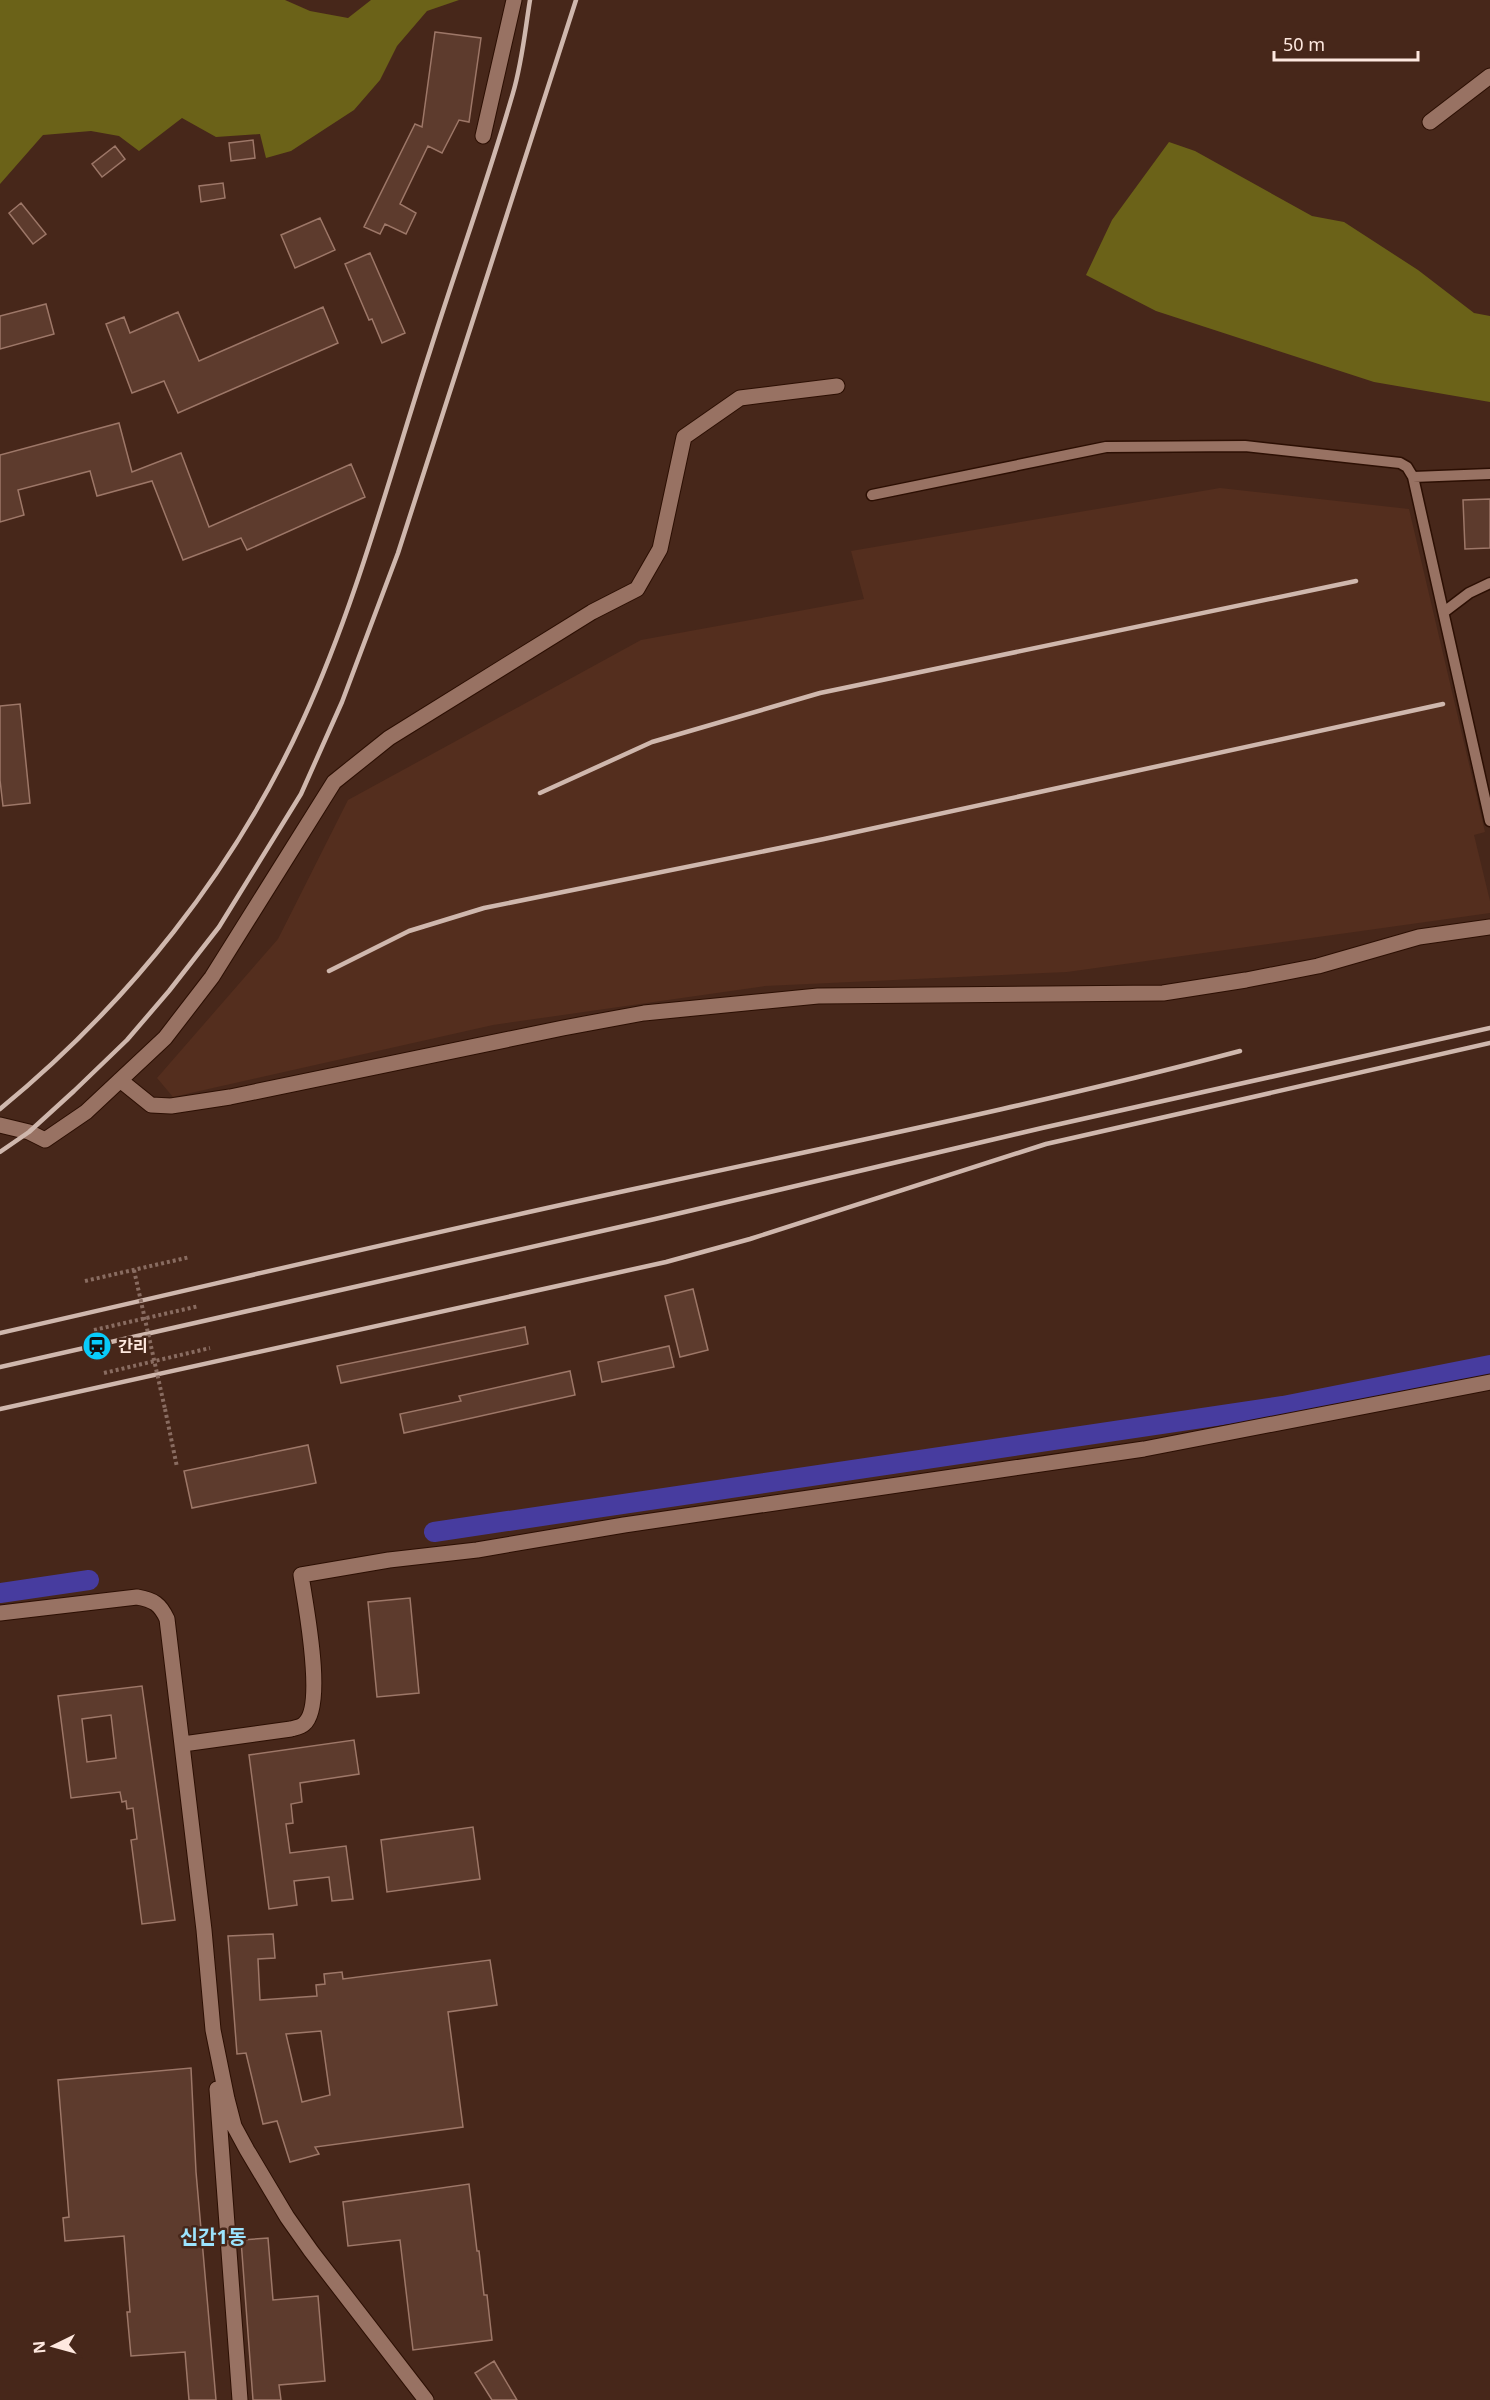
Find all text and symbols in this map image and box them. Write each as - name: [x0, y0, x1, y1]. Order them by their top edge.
- scale bar: [1274, 24, 1418, 62]
- text: 50 m: [1283, 32, 1325, 56]
- station icon: 간리: [81, 1330, 113, 1362]
- place label: 간리: [118, 1335, 147, 1357]
- district label: 신간1동: [180, 2223, 246, 2250]
- north arrow: [24, 2316, 84, 2376]
- text: N: [28, 2340, 51, 2355]

